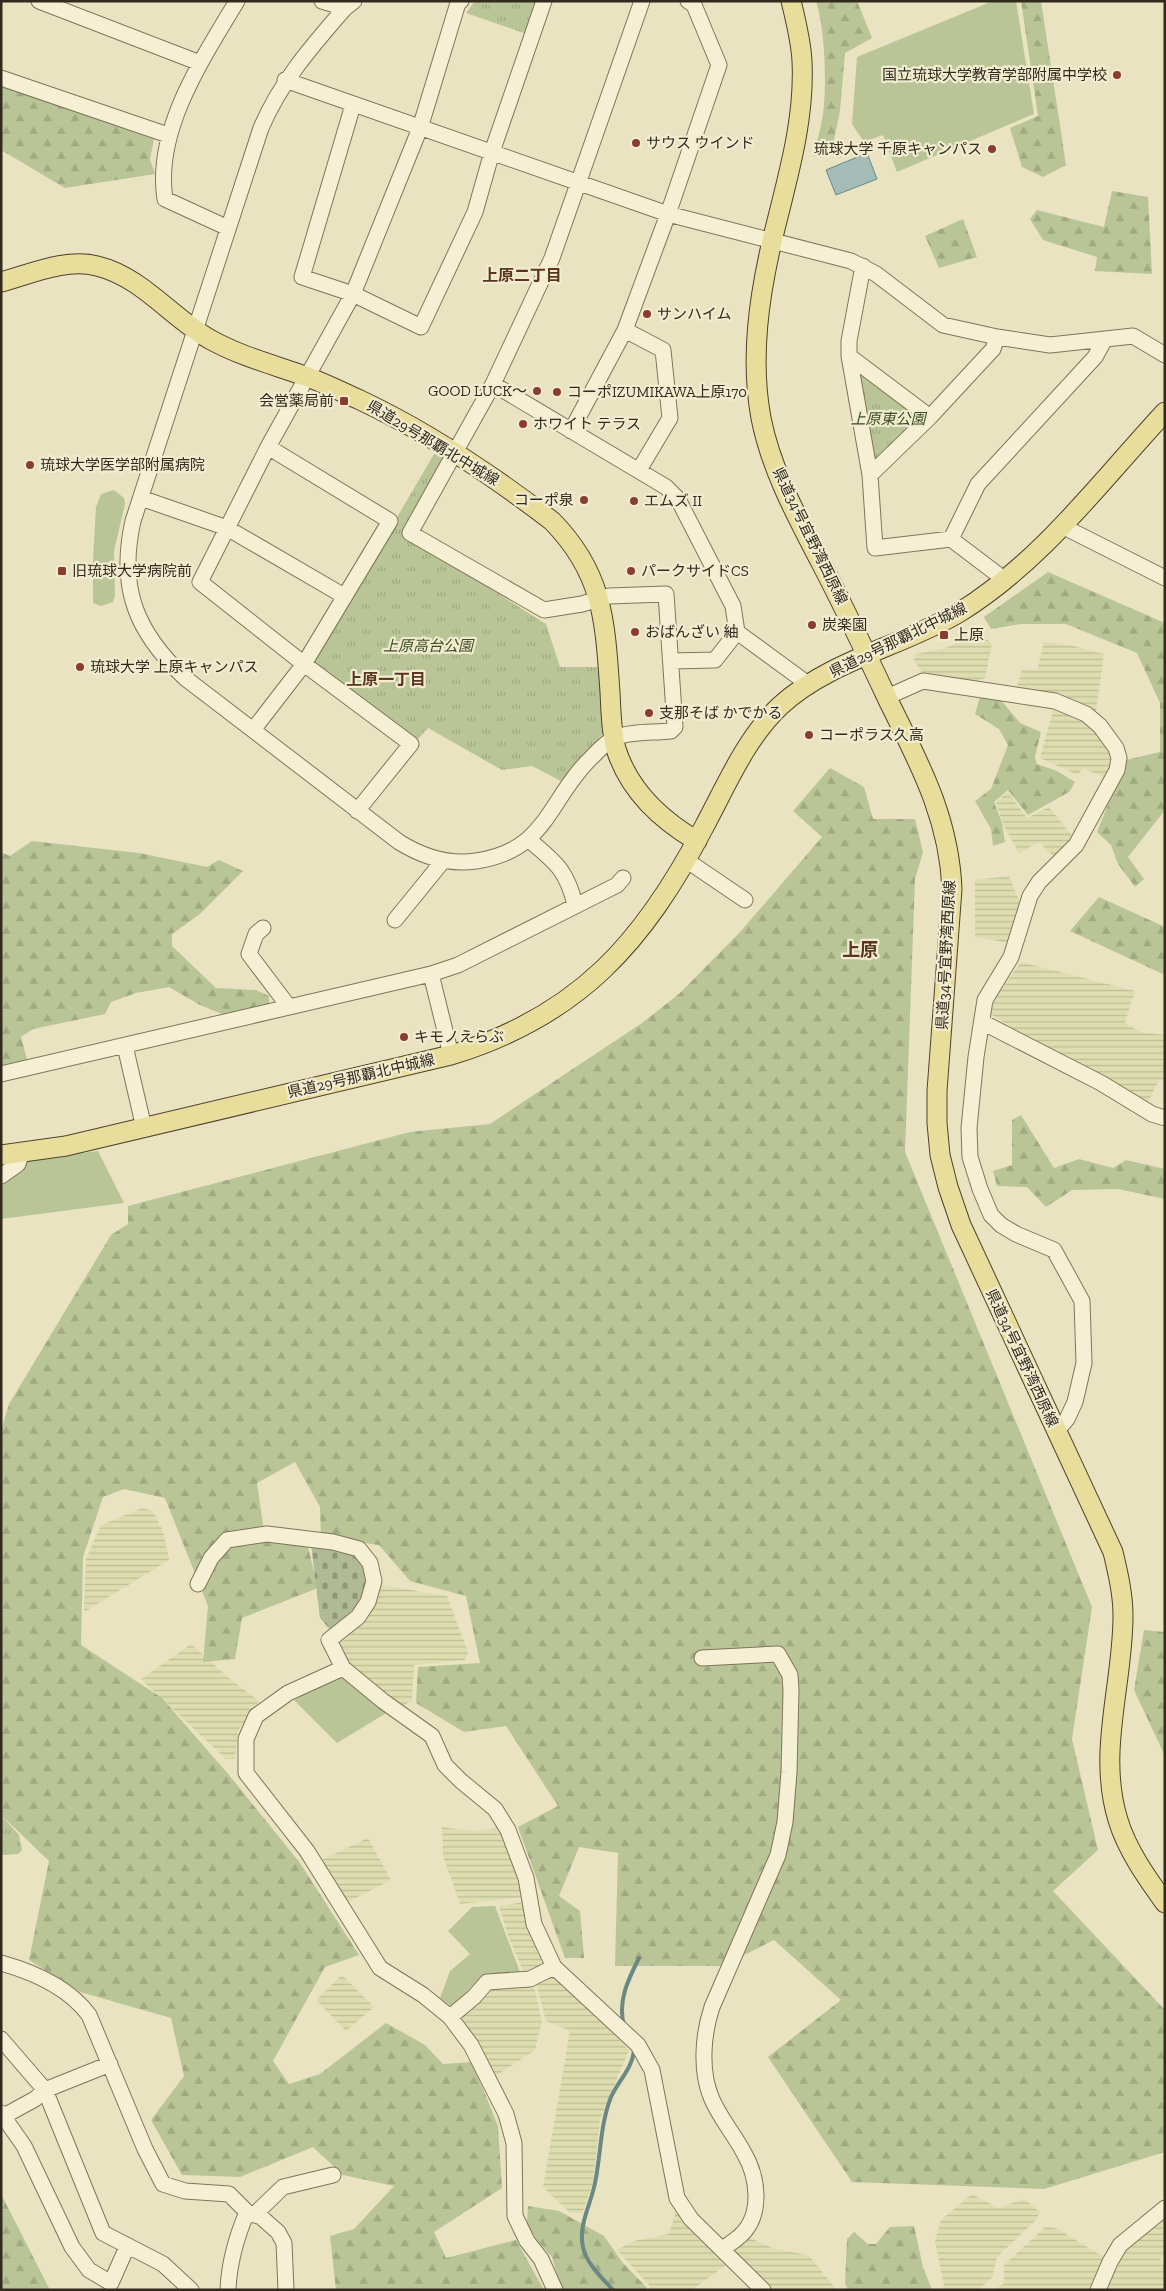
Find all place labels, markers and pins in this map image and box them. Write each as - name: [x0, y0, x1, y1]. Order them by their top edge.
- place label: 国立琉球大学教育学部附属中学校: [882, 66, 1107, 84]
- marker: 国立琉球大学教育学部附属中学校: [1111, 69, 1123, 81]
- place label: サウス ウインド: [646, 134, 754, 152]
- marker: サウス ウインド: [630, 137, 642, 149]
- place label: 琉球大学 千原キャンパス: [814, 140, 982, 158]
- marker: 琉球大学 千原キャンパス: [986, 143, 998, 155]
- place label: サンハイム: [657, 305, 731, 323]
- marker: サンハイム: [641, 308, 653, 320]
- place label: GOOD LUCK～: [428, 382, 527, 400]
- place label: コーポIZUMIKAWA上原170: [567, 383, 747, 401]
- marker: GOOD LUCK～: [531, 385, 543, 397]
- marker: コーポIZUMIKAWA上原170: [551, 386, 563, 398]
- place label: 会営薬局前: [259, 392, 334, 410]
- marker: 会営薬局前: [338, 395, 350, 407]
- place label: ホワイト テラス: [533, 415, 641, 433]
- marker: ホワイト テラス: [517, 418, 529, 430]
- place label: 琉球大学医学部附属病院: [40, 456, 205, 474]
- marker: 琉球大学医学部附属病院: [24, 459, 36, 471]
- place label: コーポ泉: [514, 491, 574, 509]
- place label: エムズ II: [644, 492, 702, 510]
- marker: コーポ泉: [578, 494, 590, 506]
- marker: エムズ II: [628, 495, 640, 507]
- place label: 旧琉球大学病院前: [72, 562, 192, 580]
- place label: パークサイドCS: [641, 562, 749, 580]
- marker: 旧琉球大学病院前: [56, 565, 68, 577]
- marker: パークサイドCS: [625, 565, 637, 577]
- place label: 炭楽園: [822, 616, 867, 634]
- marker: 炭楽園: [806, 619, 818, 631]
- place label: おばんざい 紬: [645, 623, 738, 641]
- marker: おばんざい 紬: [629, 626, 641, 638]
- place label: 上原: [954, 626, 984, 644]
- marker: 上原: [938, 629, 950, 641]
- place label: 琉球大学 上原キャンパス: [90, 658, 258, 676]
- marker: 琉球大学 上原キャンパス: [74, 661, 86, 673]
- place label: 支那そば かでかる: [659, 704, 782, 722]
- marker: 支那そば かでかる: [643, 707, 655, 719]
- place label: コーポラス久高: [819, 726, 924, 744]
- marker: コーポラス久高: [803, 729, 815, 741]
- place label: キモノえらぶ: [414, 1028, 504, 1046]
- marker: キモノえらぶ: [398, 1031, 410, 1043]

